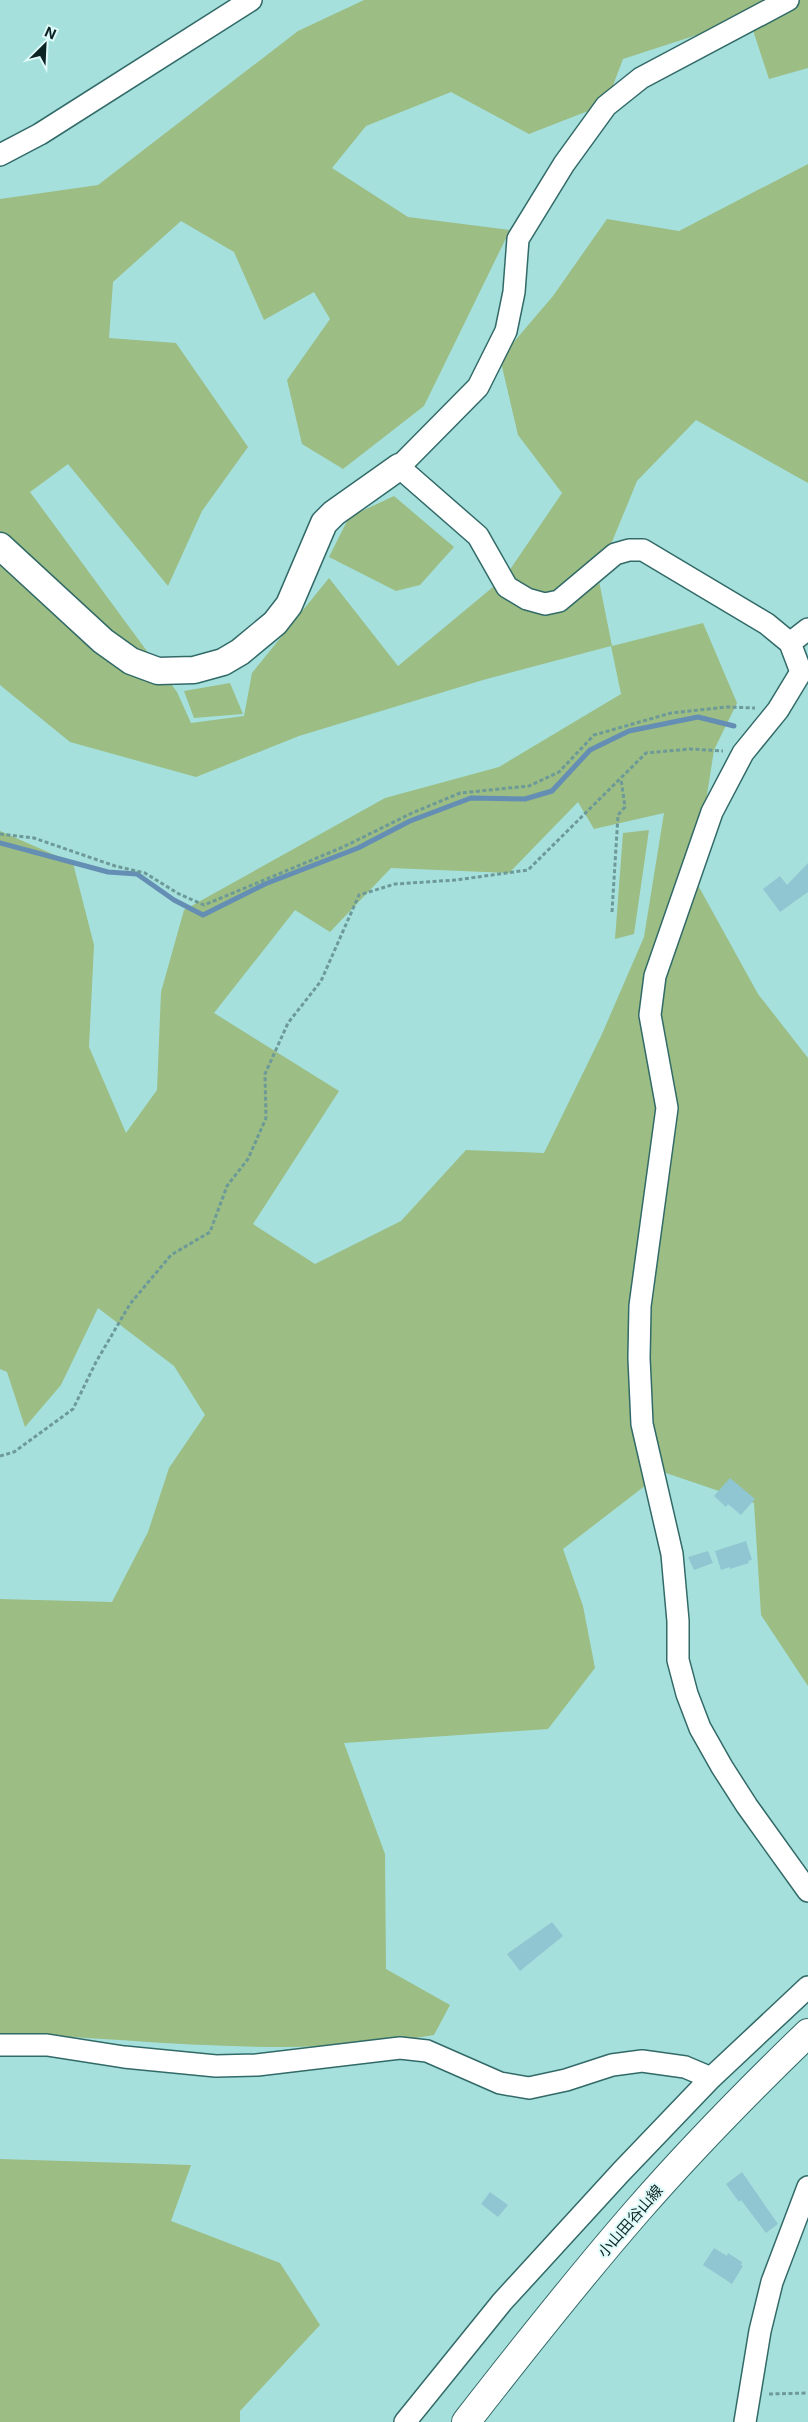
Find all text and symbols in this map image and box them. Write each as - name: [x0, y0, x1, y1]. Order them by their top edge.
- north arrow: [20, 20, 70, 70]
- text: N: [42, 23, 59, 43]
- street label: 小山田谷山線: [593, 2181, 667, 2261]

